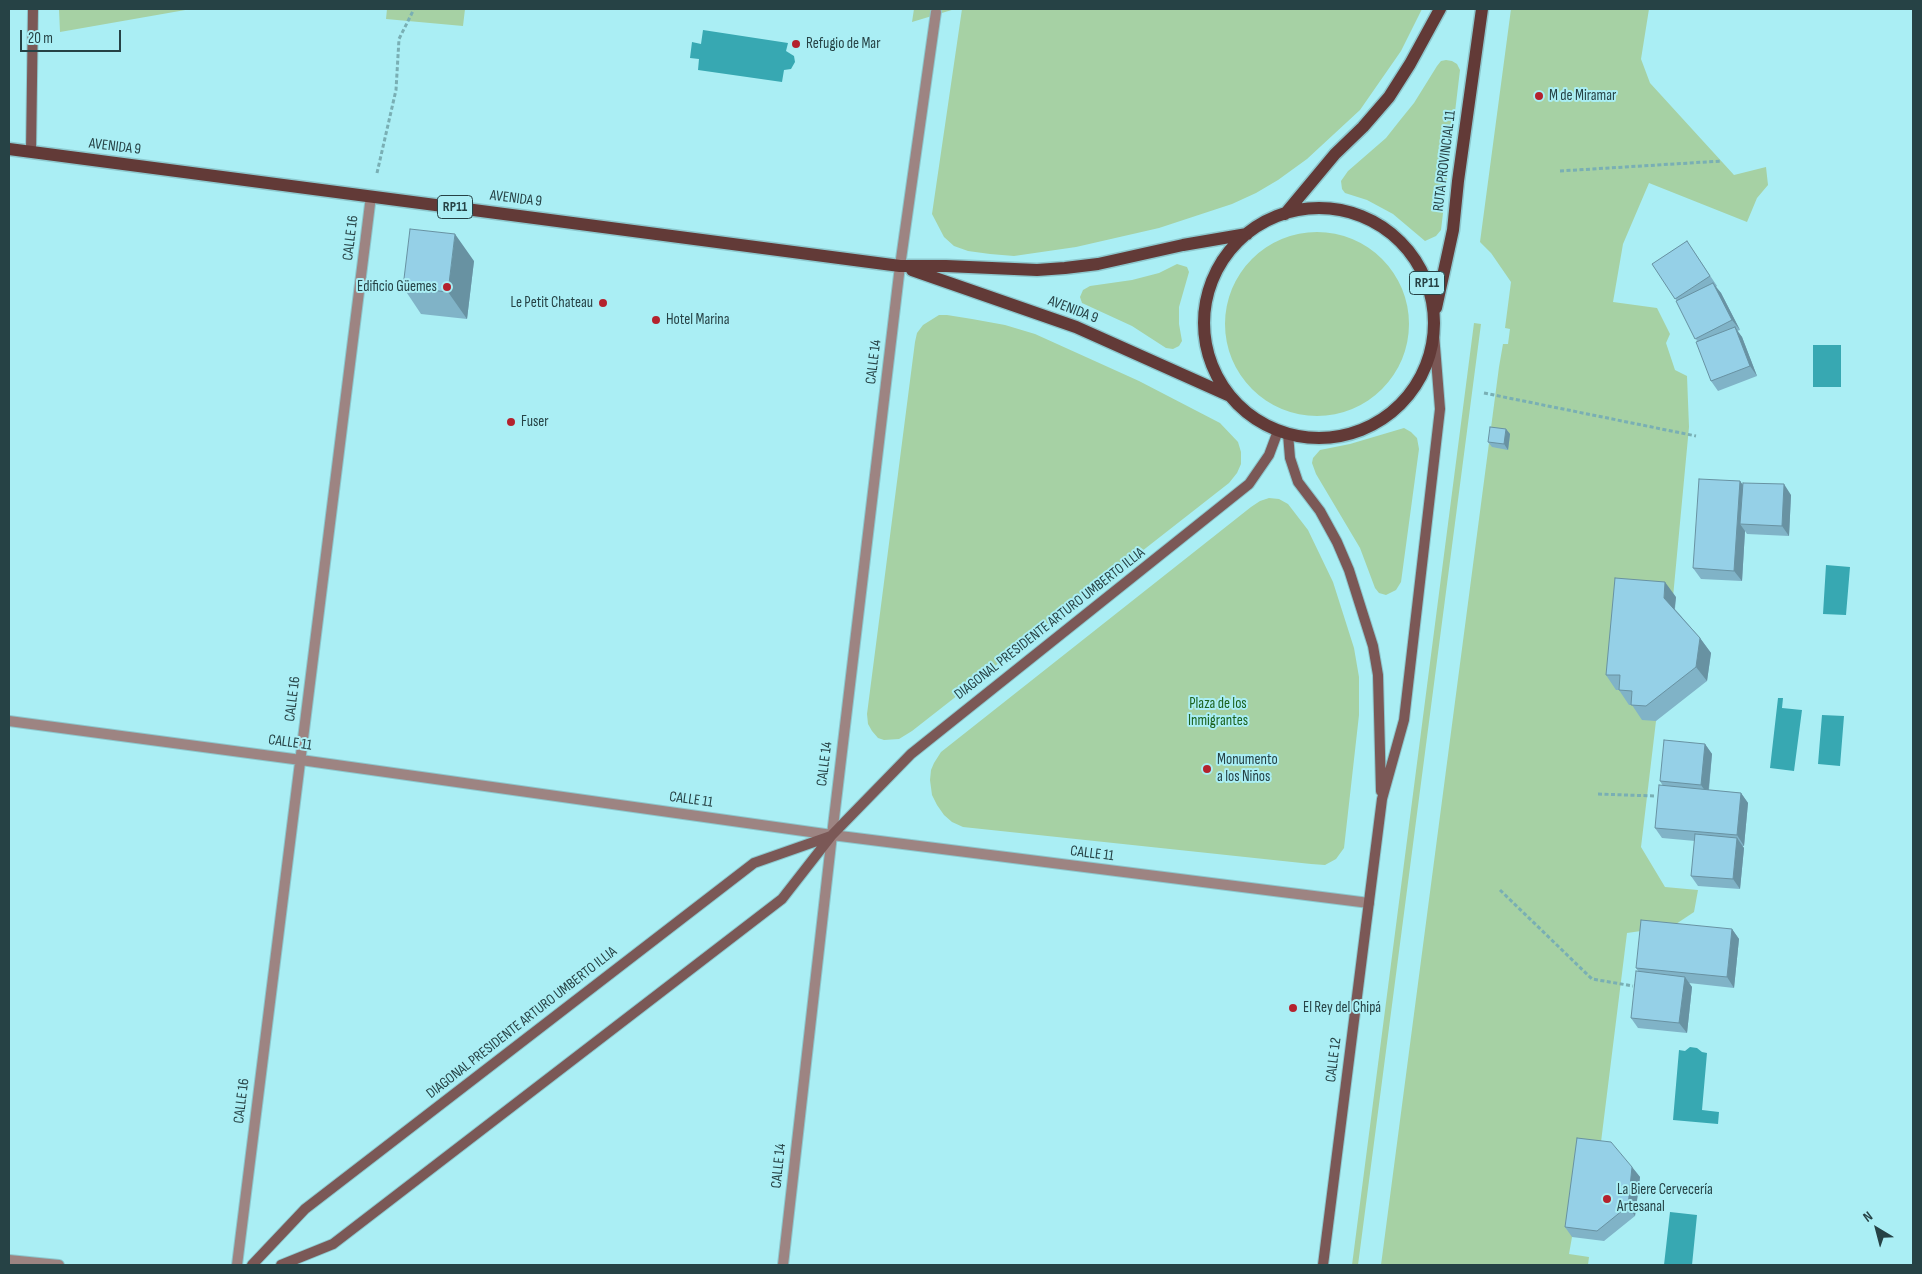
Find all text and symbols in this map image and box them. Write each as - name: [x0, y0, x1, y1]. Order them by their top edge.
- scale bar: [22, 20, 124, 52]
- text: 20 m: [28, 29, 53, 48]
- place label: Refugio de Mar: [806, 35, 880, 53]
- marker: Refugio de Mar: [790, 38, 802, 50]
- place label: M de Miramar: [1549, 87, 1616, 105]
- marker: M de Miramar: [1533, 90, 1545, 102]
- street label: RUTA PROVINCIAL 11: [1430, 109, 1460, 213]
- street label: AVENIDA 9: [88, 135, 142, 159]
- street label: AVENIDA 9: [489, 187, 543, 211]
- road number: RP11: [438, 196, 472, 218]
- street label: CALLE 16: [339, 214, 363, 262]
- road number: RP11: [1410, 272, 1444, 294]
- place label: Edificio Güemes: [357, 278, 437, 296]
- marker: Edificio Güemes: [441, 281, 453, 293]
- street label: AVENIDA 9: [1045, 292, 1101, 328]
- place label: Le Petit Chateau: [511, 294, 593, 312]
- marker: Le Petit Chateau: [597, 297, 609, 309]
- place label: Hotel Marina: [666, 311, 729, 329]
- marker: Hotel Marina: [650, 314, 662, 326]
- street label: CALLE 14: [862, 339, 886, 385]
- place label: Fuser: [521, 413, 549, 431]
- marker: Fuser: [505, 416, 517, 428]
- street label: DIAGONAL PRESIDENTE ARTURO UMBERTO ILLIA: [951, 544, 1149, 704]
- street label: CALLE 16: [281, 675, 305, 723]
- park label: Plaza de los Inmigrantes: [1188, 695, 1248, 730]
- street label: CALLE 11: [267, 731, 313, 755]
- street label: CALLE 14: [813, 741, 837, 787]
- place label: Monumento a los Niños: [1217, 751, 1278, 786]
- marker: Monumento a los Niños: [1201, 763, 1213, 775]
- street label: CALLE 11: [668, 788, 714, 812]
- street label: CALLE 11: [1069, 842, 1115, 866]
- street label: DIAGONAL PRESIDENTE ARTURO UMBERTO ILLIA: [423, 943, 621, 1103]
- place label: El Rey del Chipá: [1303, 999, 1381, 1017]
- marker: El Rey del Chipá: [1287, 1002, 1299, 1014]
- street label: CALLE 12: [1322, 1037, 1346, 1083]
- street label: CALLE 16: [230, 1077, 254, 1125]
- street label: CALLE 14: [768, 1143, 790, 1189]
- place label: La Biere Cervecería Artesanal: [1617, 1181, 1713, 1216]
- marker: La Biere Cervecería Artesanal: [1601, 1193, 1613, 1205]
- north arrow: [1852, 1204, 1902, 1254]
- text: N: [1860, 1208, 1876, 1226]

